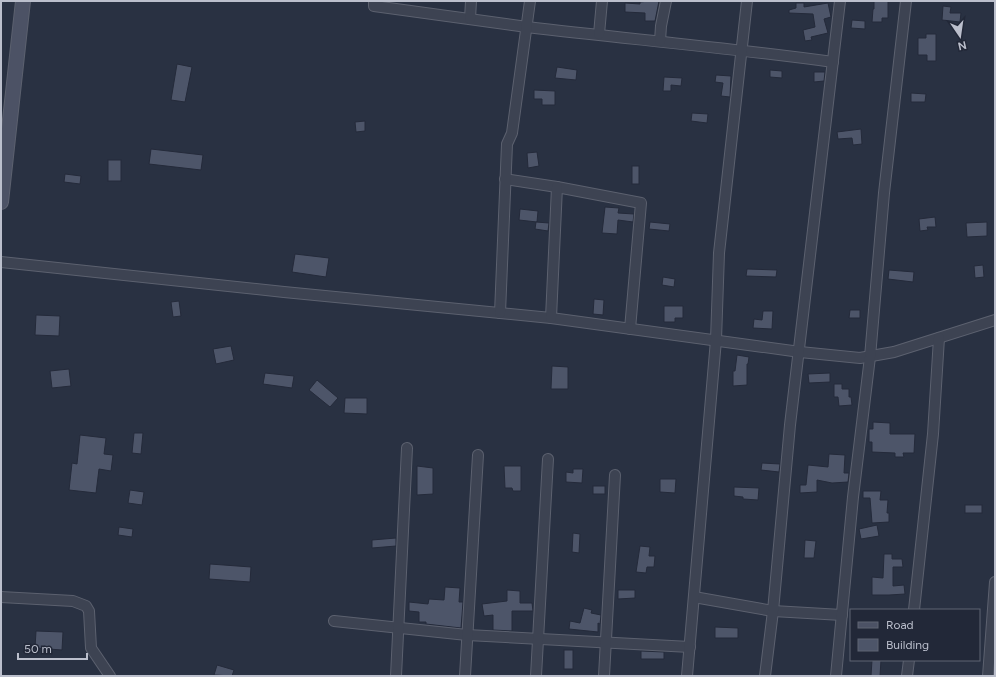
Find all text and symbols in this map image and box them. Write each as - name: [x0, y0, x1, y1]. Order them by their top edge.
- north arrow: [940, 16, 980, 56]
- text: N: [957, 38, 968, 53]
- legend: [850, 609, 980, 661]
- text: Road: [886, 618, 914, 632]
- scale bar: [18, 635, 87, 661]
- text: Building: [886, 638, 929, 652]
- text: 50 m: [24, 642, 52, 656]

